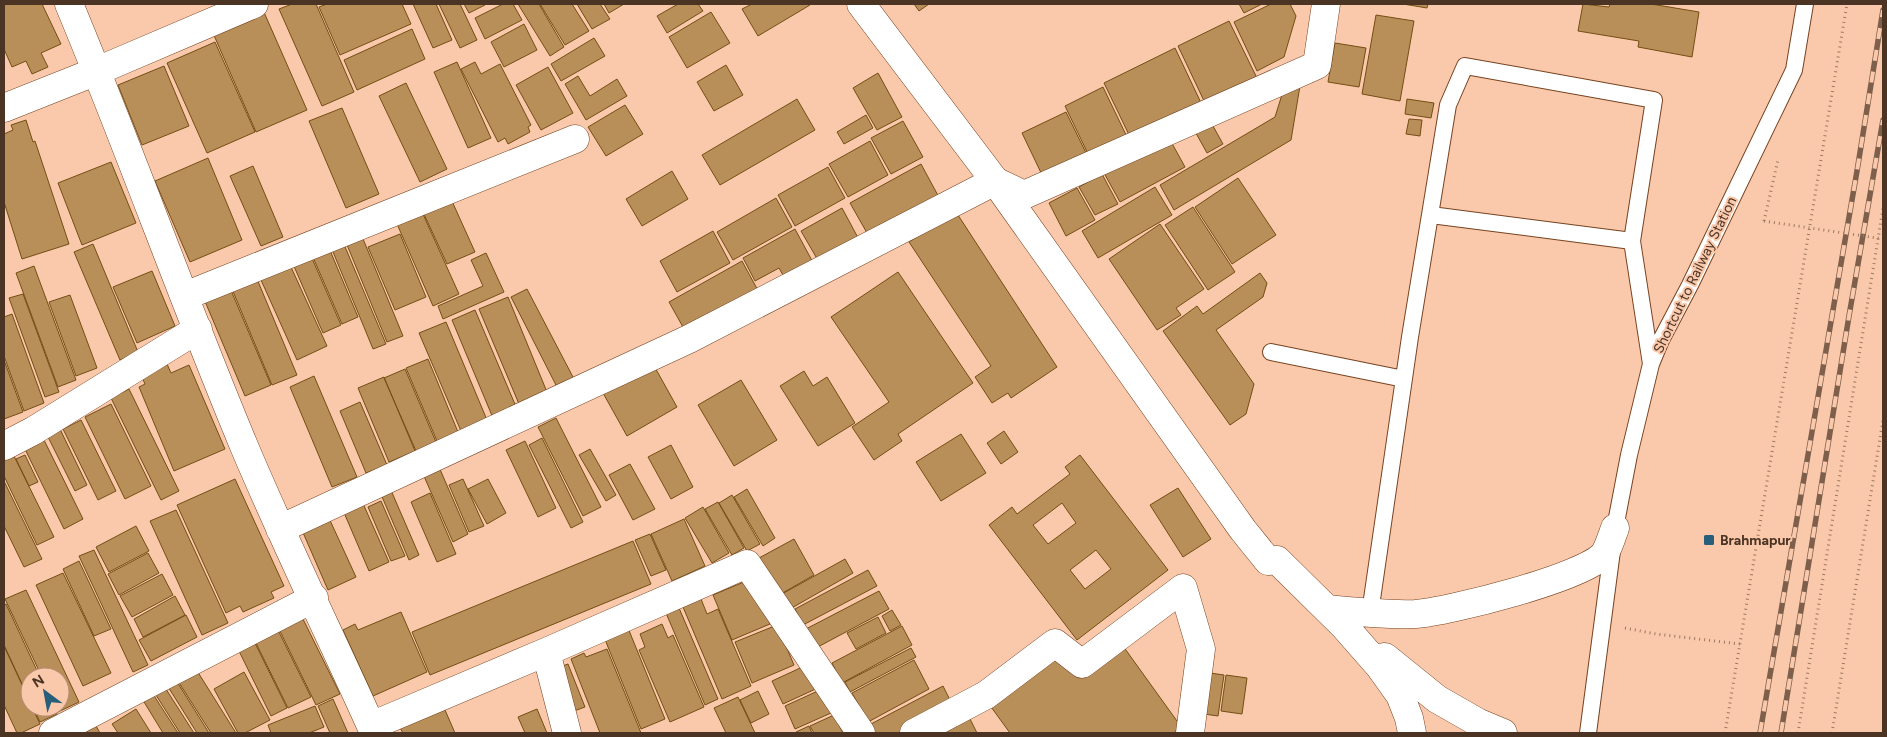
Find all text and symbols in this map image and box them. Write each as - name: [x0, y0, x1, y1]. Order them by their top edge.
- street label: Shortcut to Railway Station: [1650, 194, 1740, 356]
- place label: Brahmapur: [1720, 532, 1791, 549]
- marker: Brahmapur: [1702, 533, 1716, 547]
- north arrow: [20, 667, 70, 717]
- text: N: [29, 671, 47, 691]

